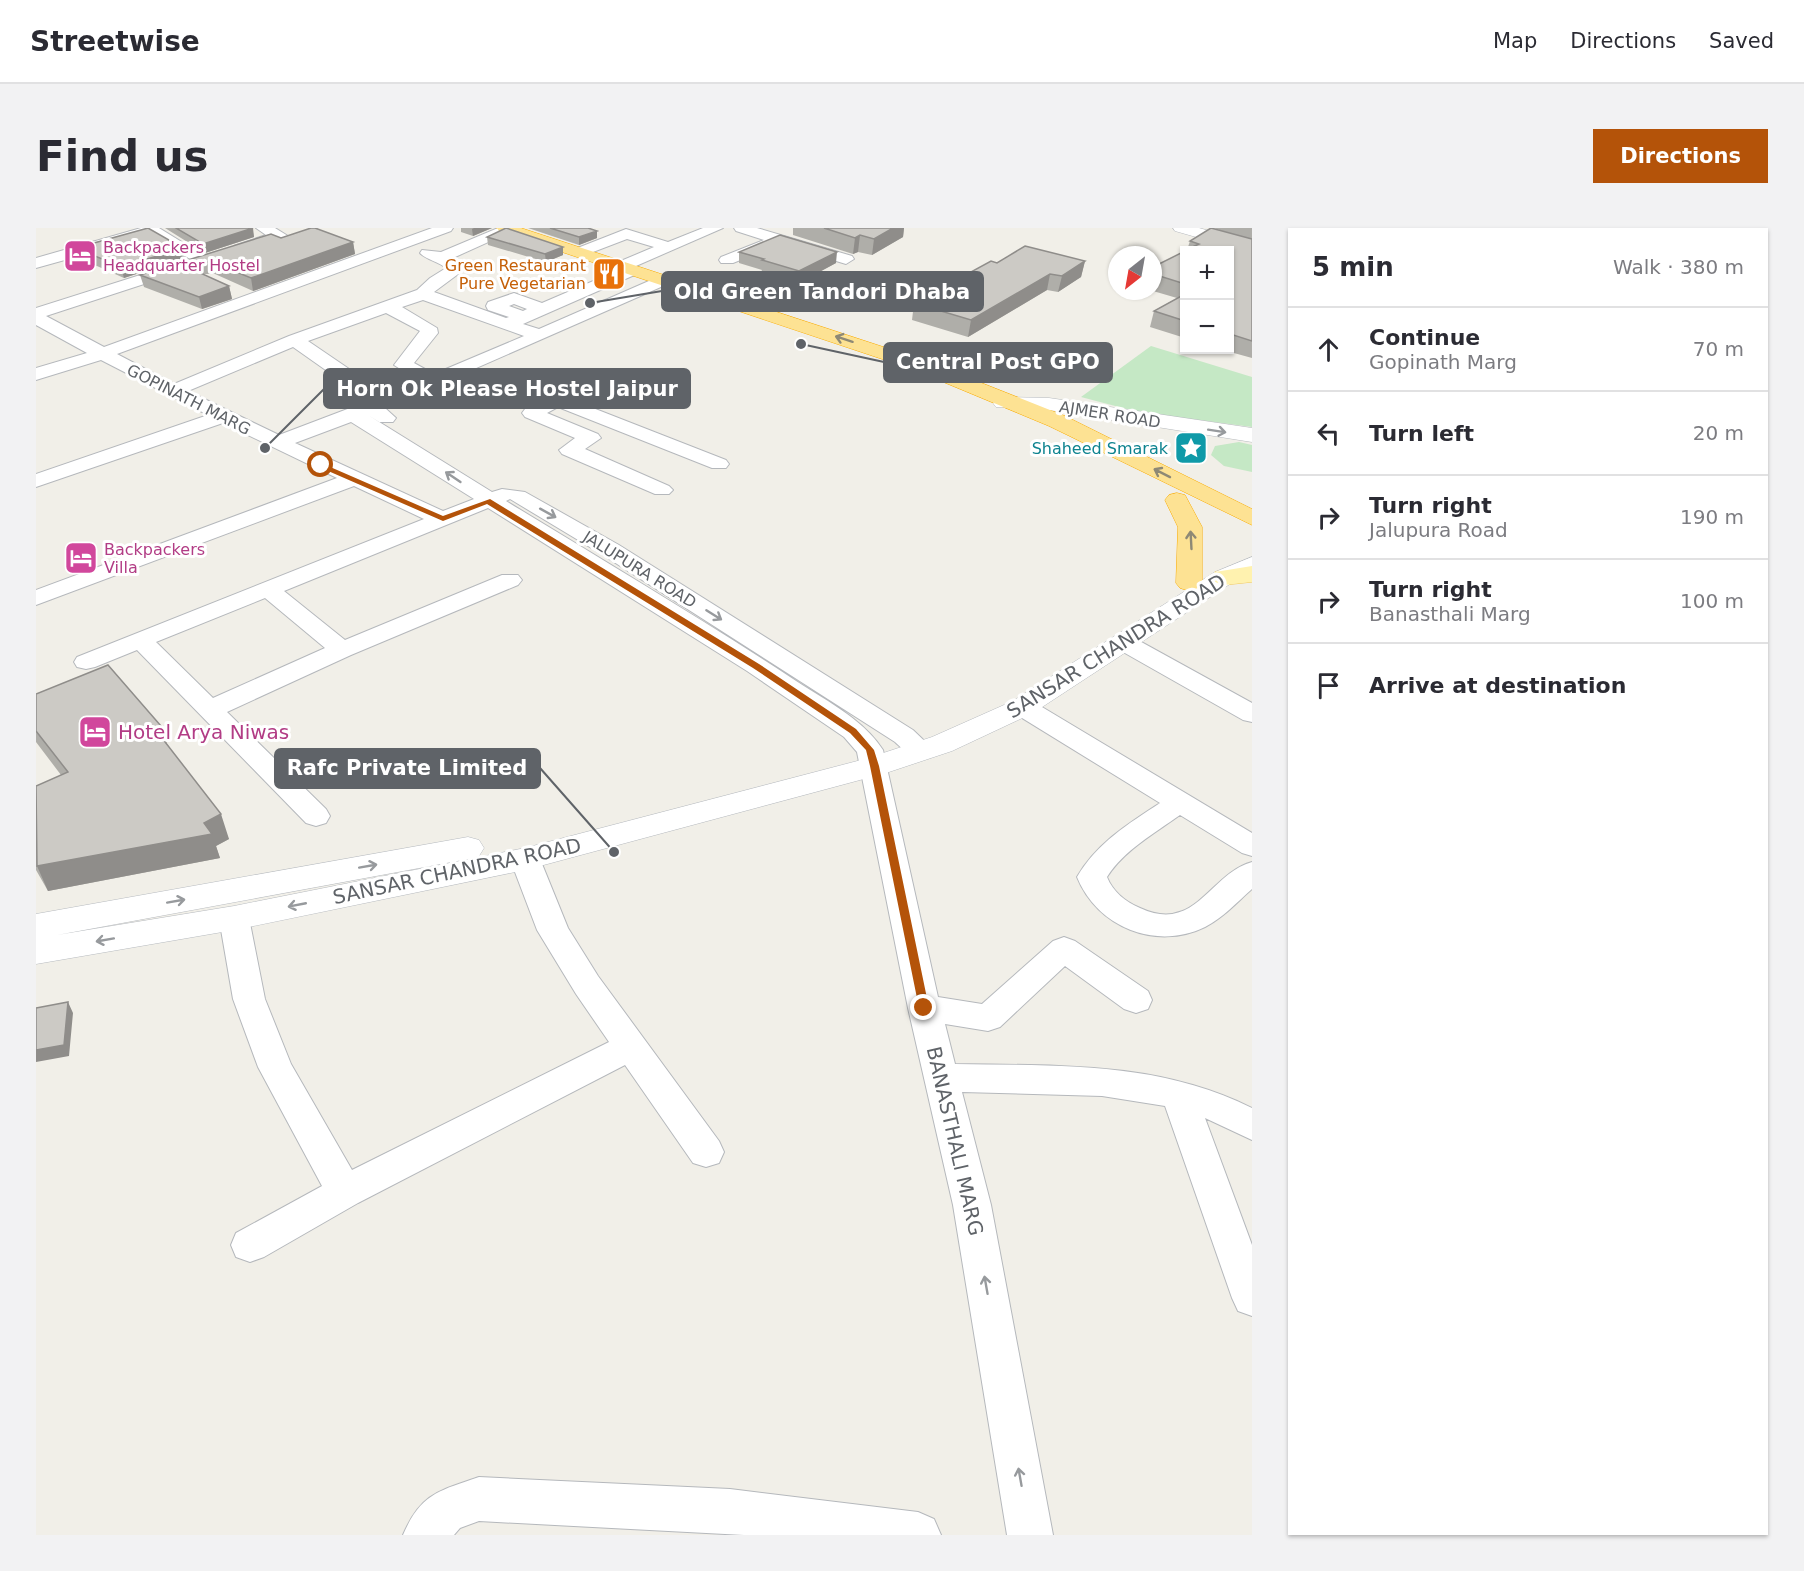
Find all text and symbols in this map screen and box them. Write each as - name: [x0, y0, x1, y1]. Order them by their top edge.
- text: Streetwise: [30, 25, 200, 58]
- text: Map: [1493, 29, 1537, 53]
- text: Directions: [1570, 29, 1676, 53]
- text: Saved: [1709, 29, 1774, 53]
- button: Directions: [1593, 129, 1768, 183]
- text: Find us: [36, 132, 209, 181]
- hotel icon: Backpackers Headquarter Hostel: [62, 238, 98, 274]
- place label: Backpackers Headquarter Hostel: [103, 238, 260, 275]
- north arrow: [1108, 246, 1162, 300]
- map controls: [1180, 246, 1234, 354]
- button: +: [1180, 246, 1234, 300]
- text: 5 min: [1312, 252, 1394, 282]
- text: Walk · 380 m: [1613, 255, 1744, 279]
- place label: Green Restaurant Pure Vegetarian: [445, 256, 586, 293]
- restaurant icon: Green Restaurant Pure Vegetarian: [591, 256, 627, 292]
- callout: Old Green Tandori Dhaba: [662, 272, 983, 311]
- text: Old Green Tandori Dhaba: [674, 280, 970, 304]
- button: −: [1180, 300, 1234, 354]
- text: Continue: [1369, 325, 1480, 350]
- one-way arrow: [835, 333, 854, 344]
- icon: ahead: [1312, 333, 1345, 366]
- text: 70 m: [1693, 337, 1744, 361]
- callout: Central Post GPO: [884, 343, 1112, 382]
- text: Central Post GPO: [896, 350, 1100, 374]
- text: Gopinath Marg: [1369, 350, 1517, 374]
- street label: GOPINATH MARG: [124, 360, 254, 439]
- callout: Horn Ok Please Hostel Jaipur: [324, 369, 690, 408]
- text: Horn Ok Please Hostel Jaipur: [336, 377, 678, 401]
- street label: AJMER ROAD: [1058, 397, 1162, 432]
- icon: left: [1312, 417, 1345, 450]
- text: Turn left: [1369, 421, 1474, 446]
- text: 20 m: [1693, 421, 1744, 445]
- one-way arrow: [1206, 425, 1226, 436]
- place icon: Shaheed Smarak: [1173, 430, 1209, 466]
- place label: Shaheed Smarak: [1032, 439, 1169, 458]
- route start: [307, 451, 333, 477]
- one-way arrow: [1154, 467, 1172, 478]
- one-way arrow: [445, 471, 461, 483]
- text: Turn right: [1369, 493, 1492, 518]
- icon: right: [1312, 501, 1345, 534]
- text: 190 m: [1680, 505, 1744, 529]
- one-way arrow: [539, 508, 556, 520]
- text: Jalupura Road: [1369, 518, 1508, 542]
- street label: JALUPURA ROAD: [579, 526, 700, 612]
- one-way arrow: [1185, 531, 1196, 551]
- hotel icon: Backpackers Villa: [63, 540, 99, 576]
- place label: Backpackers Villa: [104, 540, 205, 577]
- street label: SANSAR CHANDRA ROAD: [1002, 569, 1230, 723]
- text: Turn right: [1369, 577, 1492, 602]
- icon: right: [1312, 585, 1345, 618]
- text: 100 m: [1680, 589, 1744, 613]
- text: Banasthali Marg: [1369, 602, 1531, 626]
- one-way arrow: [706, 609, 723, 622]
- icon: arrive: [1312, 669, 1345, 702]
- text: Arrive at destination: [1369, 673, 1626, 698]
- hotel icon: Hotel Arya Niwas: [77, 714, 113, 750]
- place label: Hotel Arya Niwas: [118, 720, 289, 744]
- callout: Rafc Private Limited: [275, 749, 540, 788]
- text: Rafc Private Limited: [287, 756, 527, 780]
- street label: SANSAR CHANDRA ROAD: [331, 833, 583, 909]
- one-way arrow: [358, 860, 378, 871]
- one-way arrow: [166, 895, 186, 906]
- one-way arrow: [288, 900, 307, 911]
- one-way arrow: [96, 934, 115, 945]
- route end: [910, 994, 936, 1020]
- street label: BANASTHALI MARG: [922, 1044, 988, 1238]
- one-way arrow: [980, 1276, 991, 1296]
- one-way arrow: [1014, 1468, 1025, 1488]

